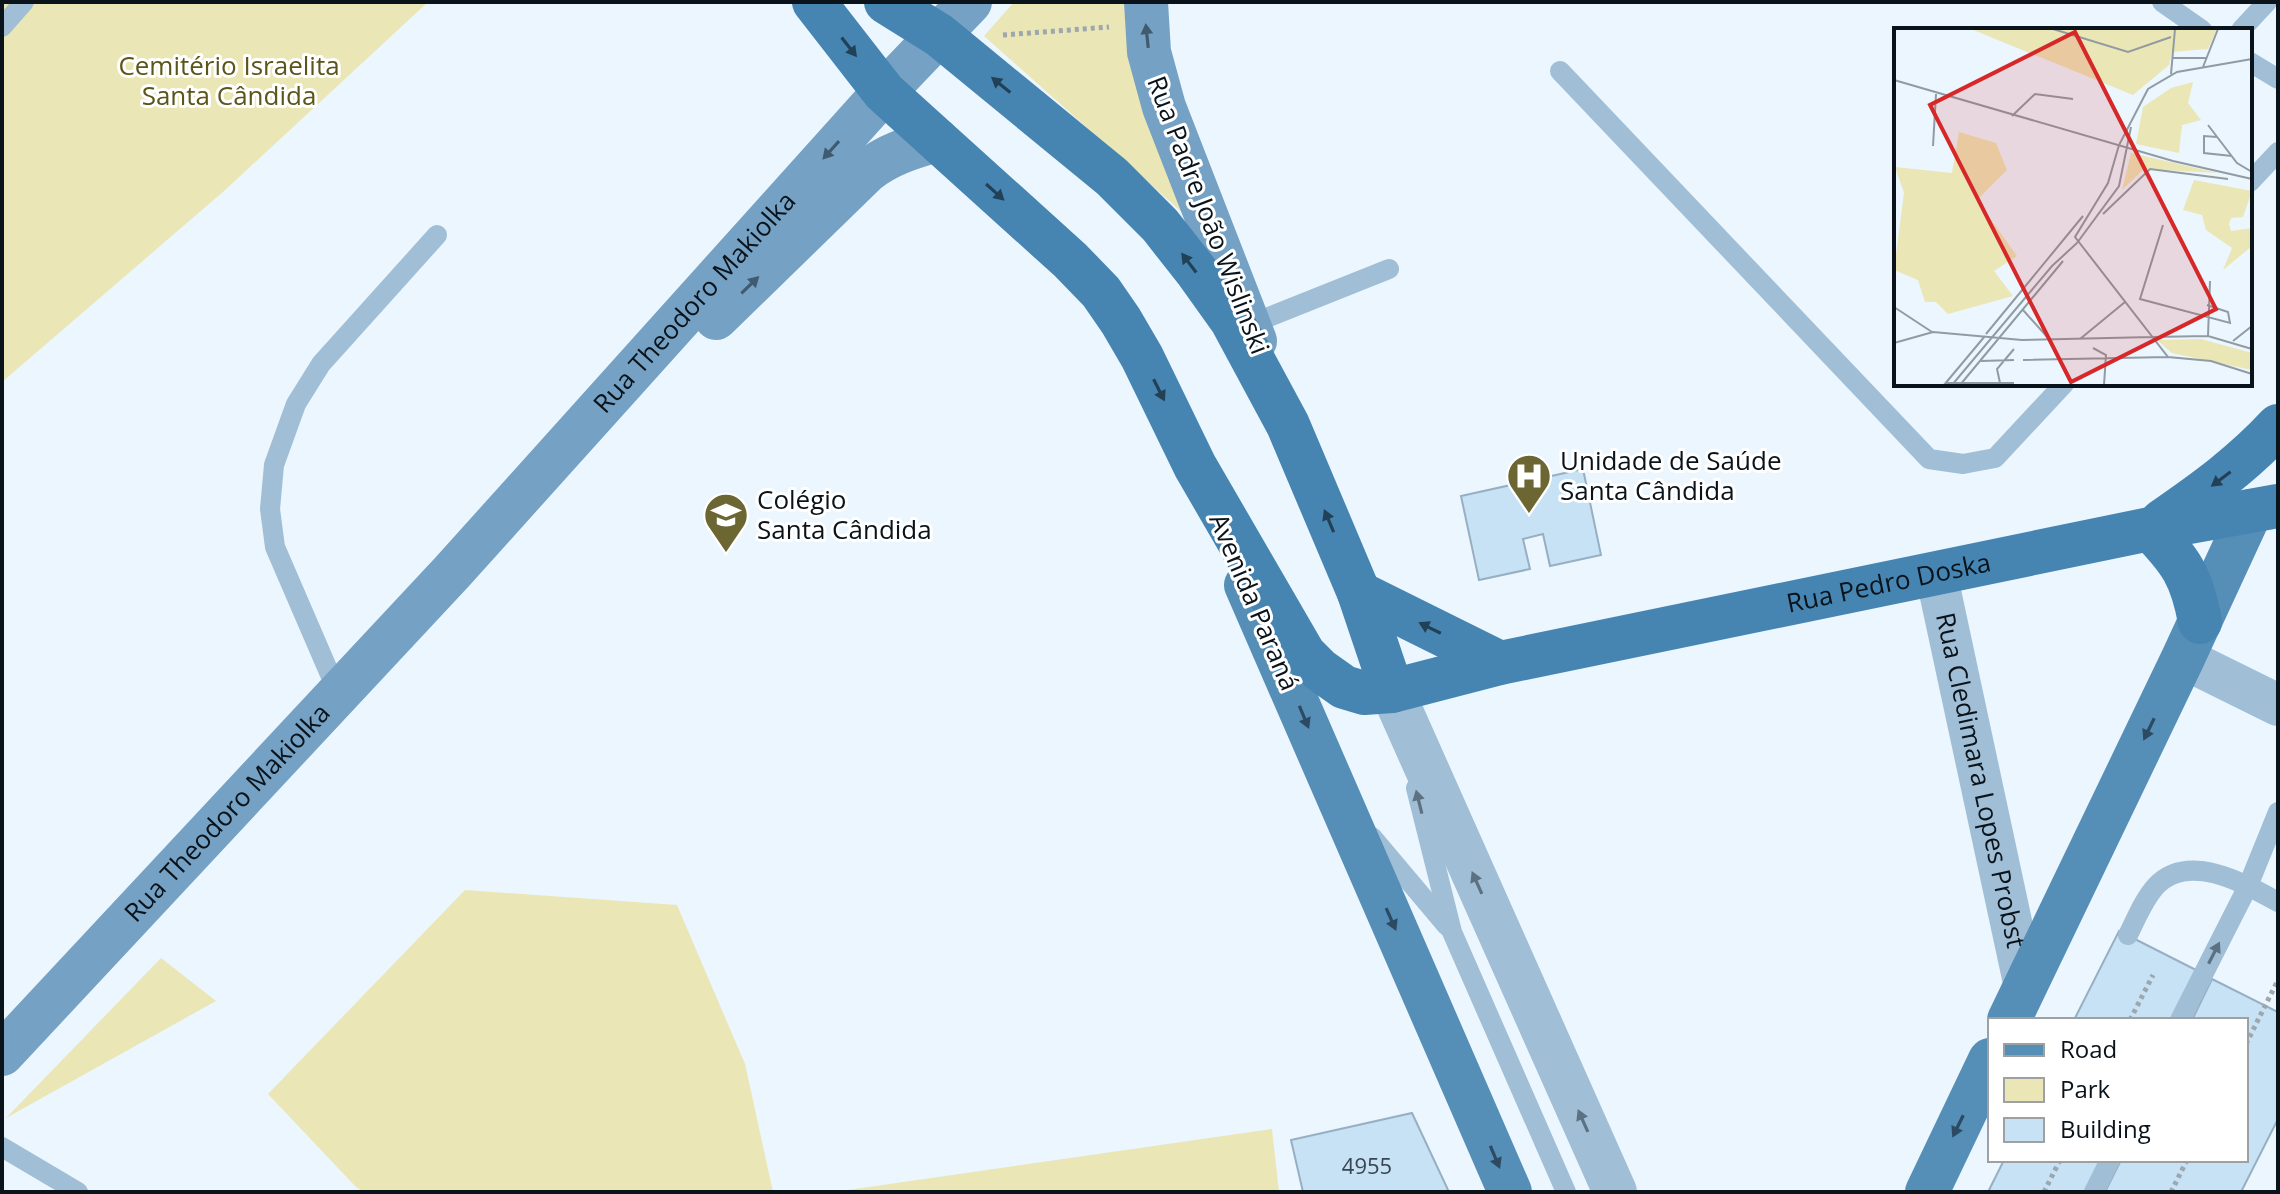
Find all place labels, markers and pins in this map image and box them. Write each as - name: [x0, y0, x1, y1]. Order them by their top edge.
- place label: Unidade de Saúde Santa Cândida: [1560, 442, 1782, 508]
- hospital icon: Unidade de Saúde Santa Cândida: [1505, 452, 1553, 515]
- place label: Colégio Santa Cândida: [757, 481, 932, 547]
- school or university icon: Colégio Santa Cândida: [702, 491, 750, 554]

